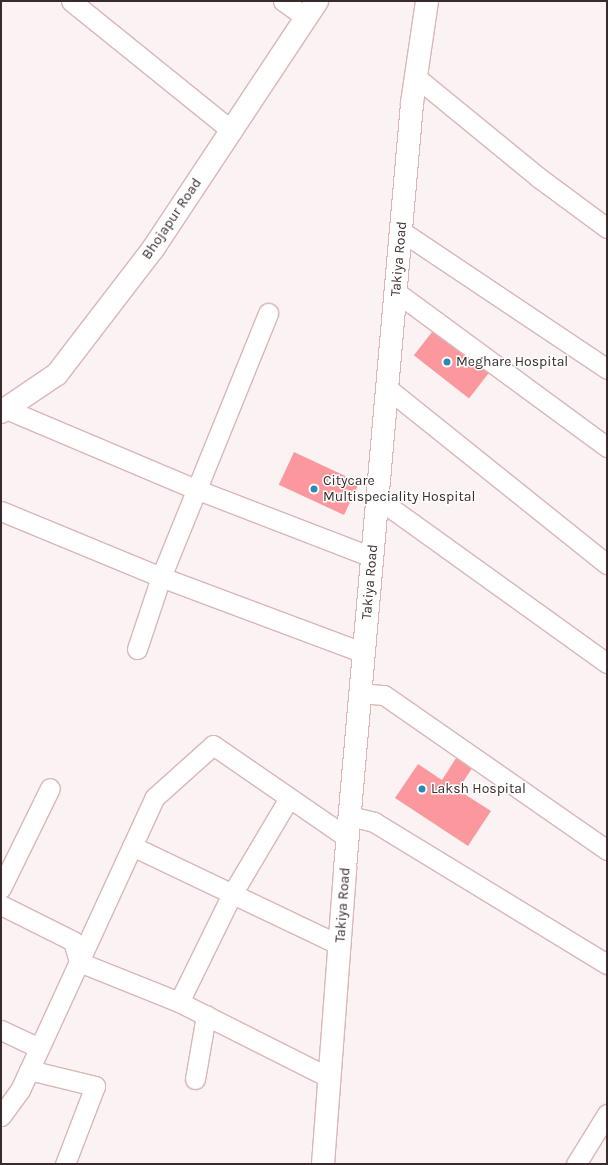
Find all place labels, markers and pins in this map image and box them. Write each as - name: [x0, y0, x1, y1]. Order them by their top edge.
- place label: Meghare Hospital: [456, 354, 568, 370]
- marker: Meghare Hospital: [441, 356, 453, 368]
- place label: Citycare Multispeciality Hospital: [323, 473, 475, 506]
- marker: Citycare Multispeciality Hospital: [308, 483, 320, 495]
- place label: Laksh Hospital: [431, 781, 526, 797]
- marker: Laksh Hospital: [416, 783, 428, 795]

